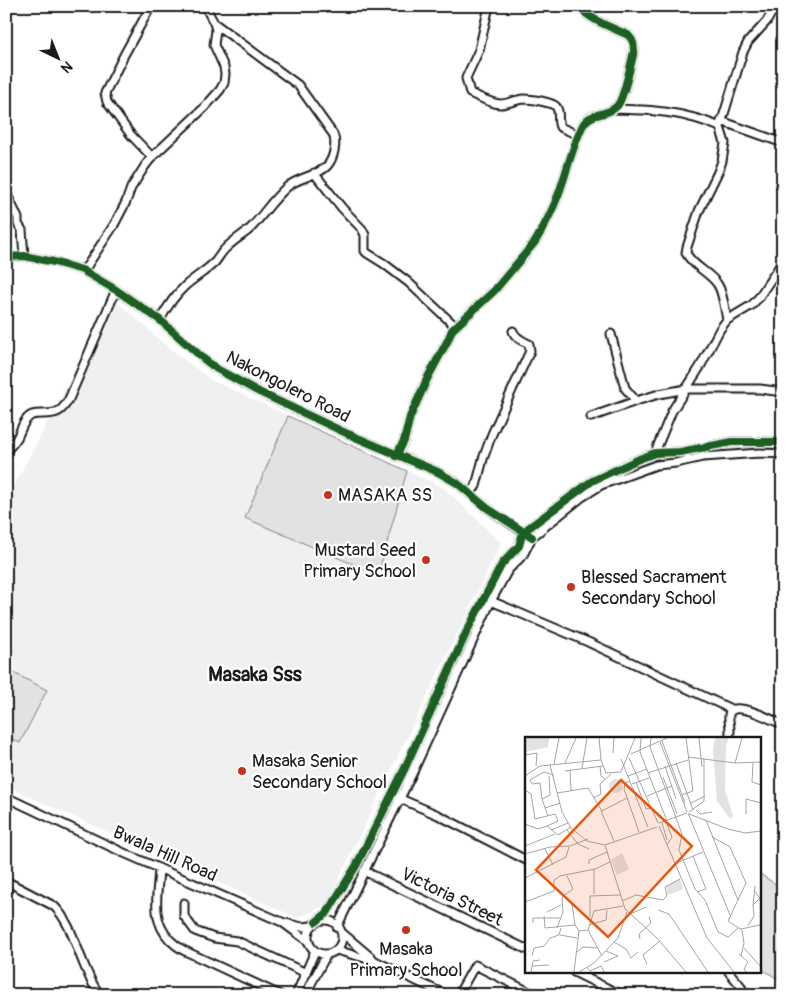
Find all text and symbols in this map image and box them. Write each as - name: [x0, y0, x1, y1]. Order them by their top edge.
- north arrow: [32, 32, 82, 82]
- text: N: [57, 58, 76, 77]
- street label: Nakongolero Road: [222, 346, 354, 428]
- place label: MASAKA SS: [338, 484, 432, 507]
- marker: MASAKA SS: [322, 489, 334, 501]
- place label: Mustard Seed Primary School: [303, 539, 416, 583]
- marker: Mustard Seed Primary School: [420, 554, 432, 566]
- place label: Blessed Sacrament Secondary School: [581, 566, 727, 610]
- marker: Blessed Sacrament Secondary School: [565, 581, 577, 593]
- district label: Masaka Sss: [208, 662, 302, 687]
- inset map: [525, 737, 762, 974]
- place label: Masaka Senior Secondary School: [252, 750, 387, 794]
- marker: Masaka Senior Secondary School: [236, 765, 248, 777]
- street label: Bwala Hill Road: [109, 821, 221, 887]
- street label: Victoria Street: [397, 862, 507, 932]
- marker: Masaka Primary School: [400, 924, 412, 936]
- place label: Masaka Primary School: [350, 938, 462, 982]

